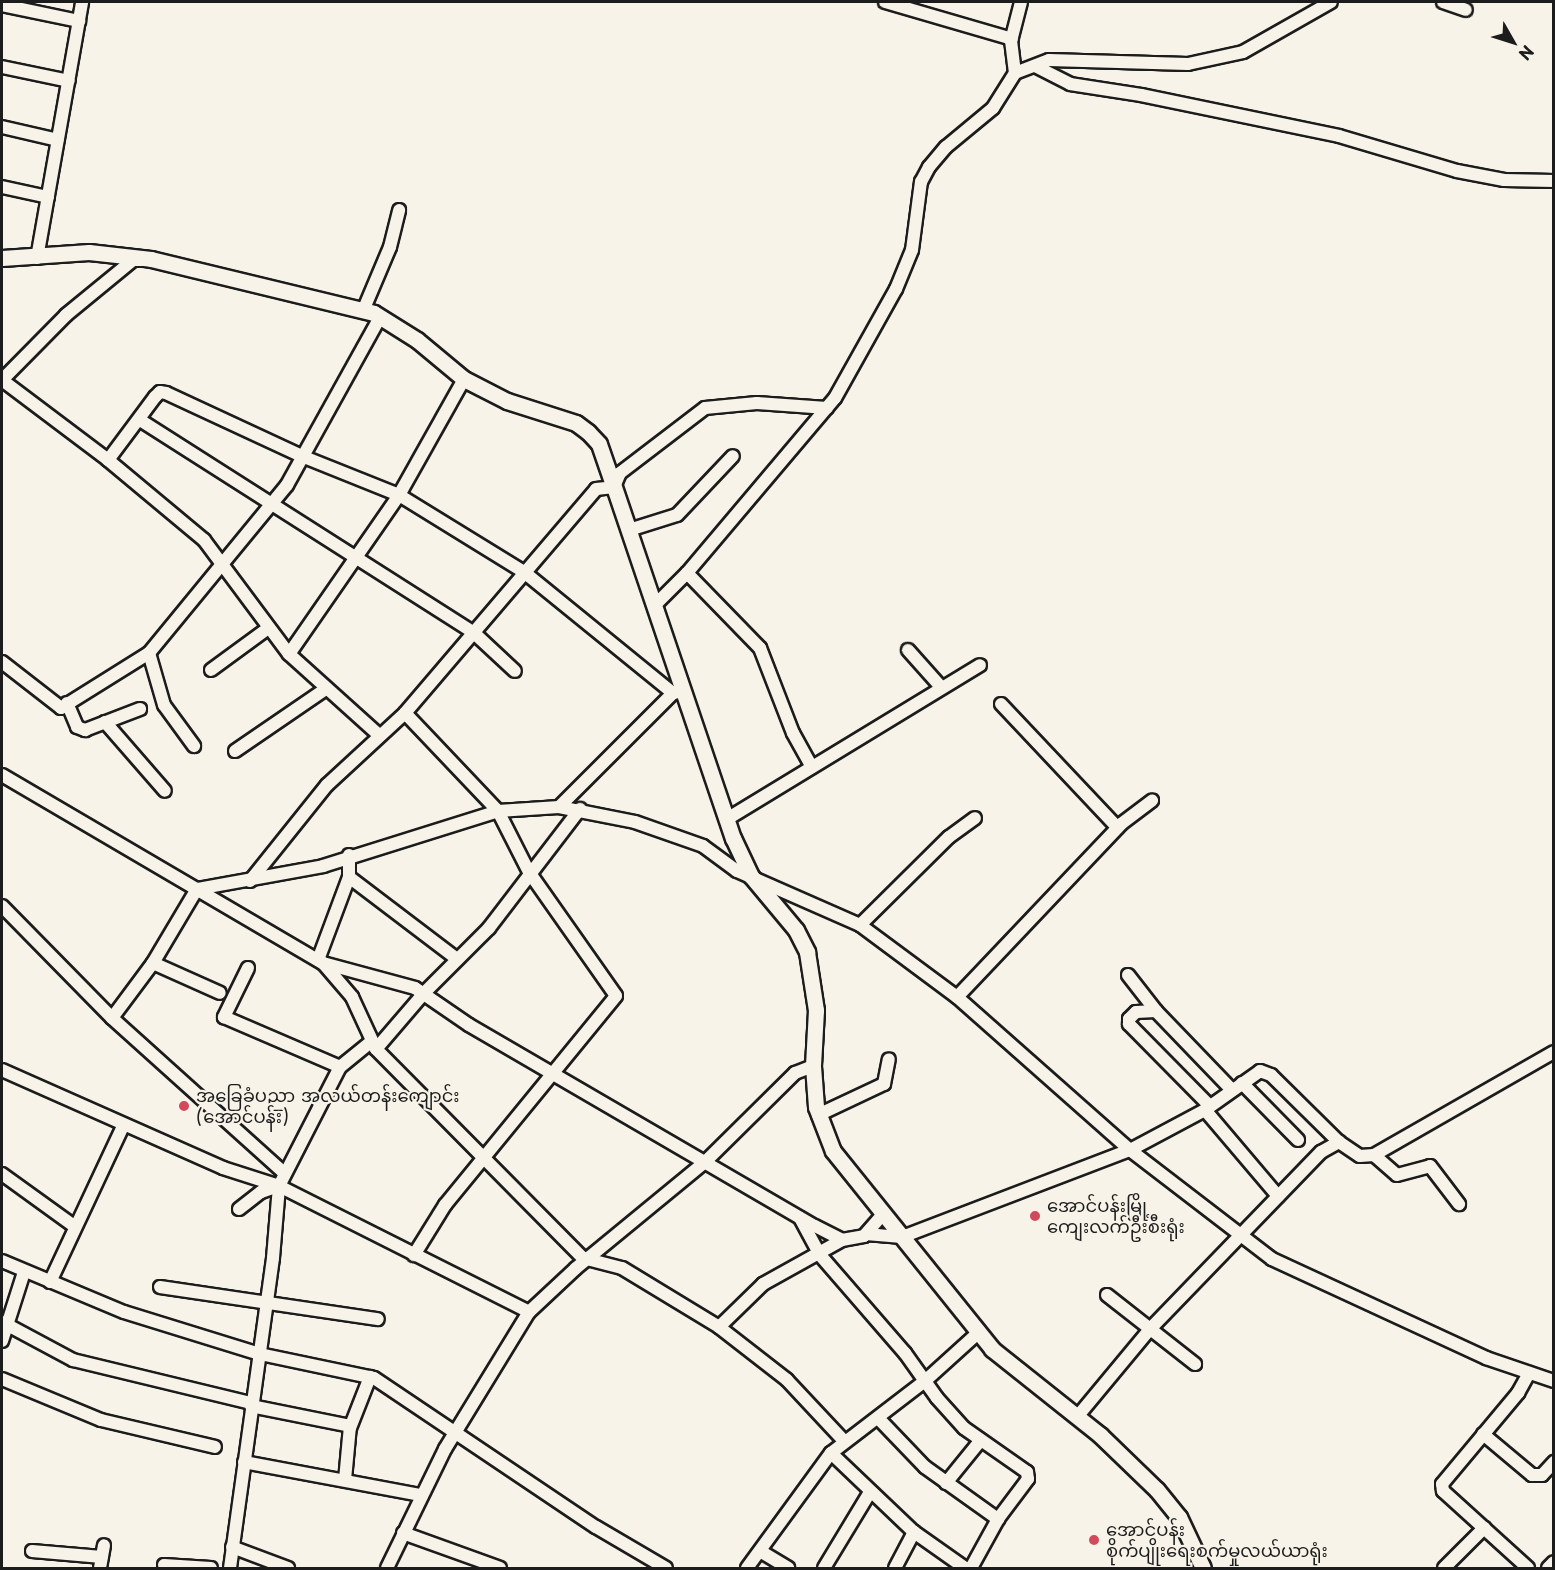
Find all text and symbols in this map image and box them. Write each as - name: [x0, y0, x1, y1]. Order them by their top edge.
- north arrow: [1483, 12, 1543, 72]
- text: N: [1514, 41, 1540, 66]
- place label: အခြေခံပညာ အလယ်တန်းကျောင်း (အောင်ပန်း): [196, 1085, 460, 1128]
- marker: အခြေခံပညာ အလယ်တန်းကျောင်း (အောင်ပန်း): [177, 1099, 191, 1113]
- place label: အောင်ပန်းမြို့ ကျေးလက်ဦးစီးရုံး: [1047, 1195, 1185, 1238]
- marker: အောင်ပန်းမြို့ ကျေးလက်ဦးစီးရုံး: [1028, 1209, 1042, 1223]
- place label: အောင်ပန်း စိုက်ပျိုးရေးစက်မှုလယ်ယာရုံး: [1106, 1519, 1328, 1562]
- marker: အောင်ပန်း စိုက်ပျိုးရေးစက်မှုလယ်ယာရုံး: [1087, 1533, 1101, 1547]

